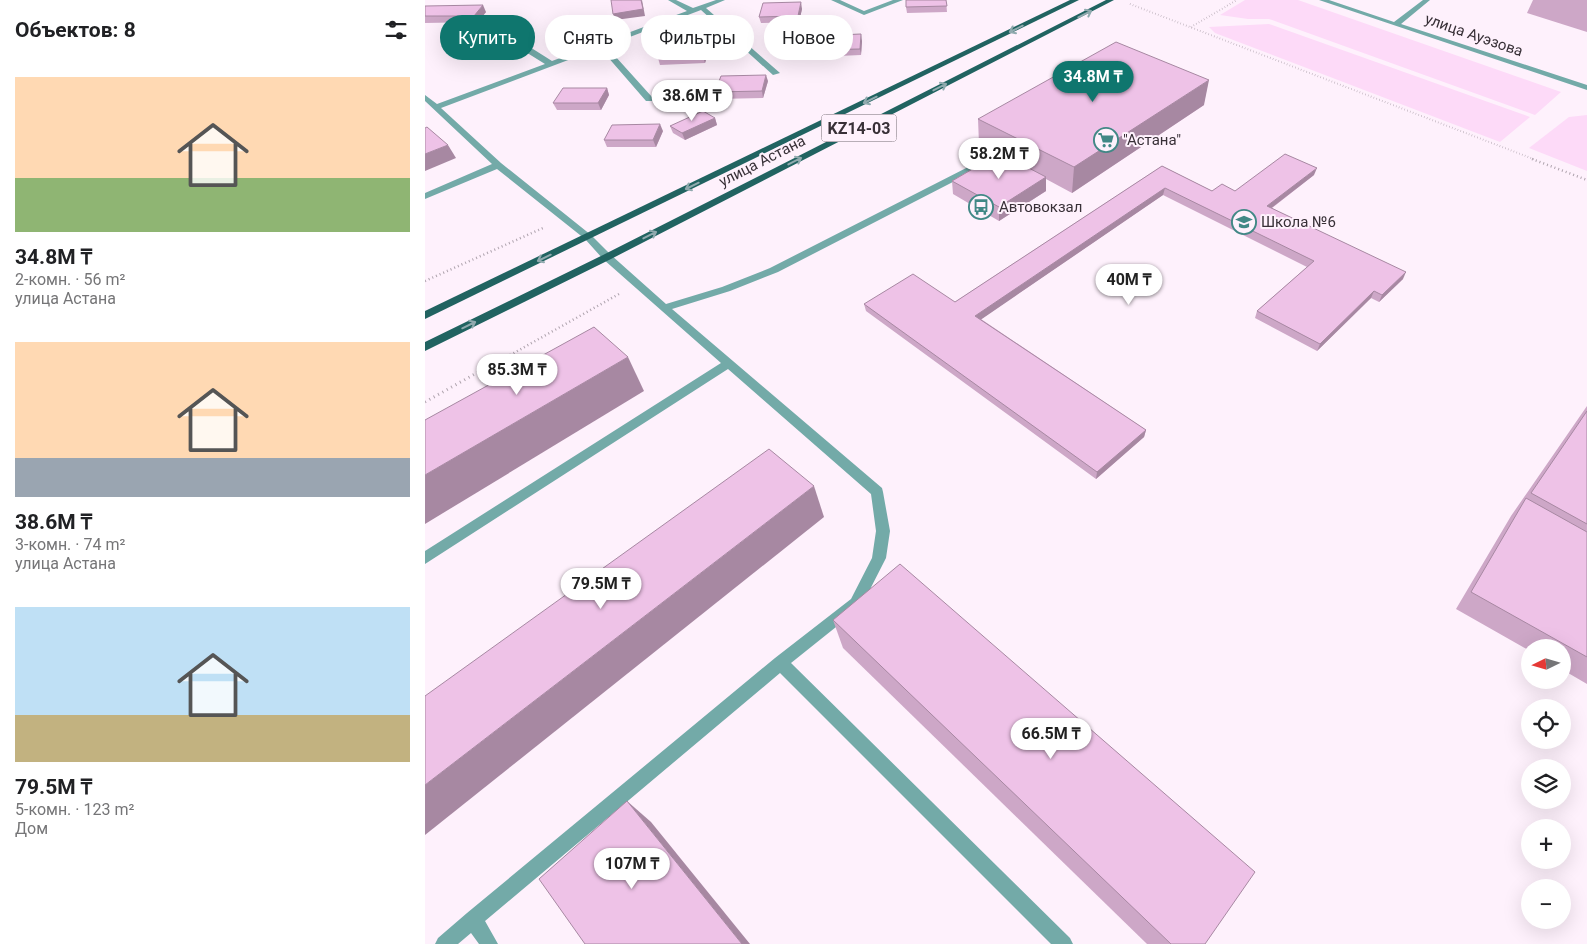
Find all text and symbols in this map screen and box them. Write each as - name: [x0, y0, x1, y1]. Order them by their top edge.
- one-way arrow: [1077, 9, 1092, 19]
- street label: улица Ауэзова: [1423, 10, 1525, 60]
- chip: Купить: [440, 15, 535, 60]
- chip: Снять: [545, 15, 631, 60]
- chip: Фильтры: [641, 15, 754, 60]
- chip: Новое: [764, 15, 853, 60]
- icon: filters: [382, 16, 410, 44]
- text: Объектов: 8: [15, 18, 136, 42]
- one-way arrow: [1009, 25, 1024, 34]
- pin: 34.8M ₸: [1047, 61, 1139, 103]
- text: 34.8M ₸: [1064, 67, 1122, 86]
- pin: 38.6M ₸: [646, 80, 738, 122]
- one-way arrow: [932, 82, 947, 91]
- text: 38.6M ₸: [663, 86, 721, 105]
- one-way arrow: [863, 96, 878, 105]
- icon: home: [168, 110, 258, 200]
- road number: KZ14-03: [821, 115, 897, 142]
- supermarket icon: "Астана": [1093, 127, 1119, 153]
- place label: "Астана": [1123, 131, 1181, 149]
- street label: улица Астана: [716, 132, 808, 190]
- pin: 58.2M ₸: [953, 138, 1045, 180]
- text: 58.2M ₸: [970, 144, 1028, 163]
- one-way arrow: [787, 156, 802, 165]
- one-way arrow: [685, 182, 700, 192]
- bus stop icon: Автовокзал: [968, 194, 994, 220]
- place label: Автовокзал: [999, 198, 1082, 216]
- school or university icon: Школа №6: [1231, 209, 1257, 235]
- place label: Школа №6: [1261, 213, 1336, 231]
- one-way arrow: [642, 230, 657, 239]
- text: 34.8M ₸: [15, 245, 92, 269]
- one-way arrow: [537, 254, 552, 263]
- pin: 40M ₸: [1094, 264, 1164, 306]
- text: 2-комн. · 56 m²: [15, 270, 125, 289]
- text: 40M ₸: [1106, 270, 1152, 289]
- text: улица Астана: [15, 289, 116, 308]
- one-way arrow: [461, 320, 476, 329]
- pin: 85.3M ₸: [471, 354, 563, 396]
- text: 85.3M ₸: [488, 360, 546, 379]
- icon: home: [168, 375, 258, 465]
- text: 38.6M ₸: [15, 510, 92, 534]
- text: 3-комн. · 74 m²: [15, 535, 125, 554]
- text: улица Астана: [15, 554, 116, 573]
- pin: 79.5M ₸: [555, 568, 647, 610]
- text: 79.5M ₸: [572, 574, 630, 593]
- north arrow: [1521, 639, 1571, 689]
- map controls: [1521, 639, 1571, 929]
- icon: home: [168, 640, 258, 730]
- button: locate: [1521, 699, 1571, 749]
- pin: 66.5M ₸: [1005, 718, 1097, 760]
- text: 66.5M ₸: [1022, 724, 1080, 743]
- button: layers: [1521, 759, 1571, 809]
- text: 79.5M ₸: [15, 775, 92, 799]
- text: 5-комн. · 123 m²: [15, 800, 134, 819]
- text: Дом: [15, 819, 48, 838]
- button: +: [1521, 819, 1571, 869]
- pin: 107M ₸: [591, 848, 673, 890]
- text: 107M ₸: [605, 854, 659, 873]
- button: −: [1521, 879, 1571, 929]

